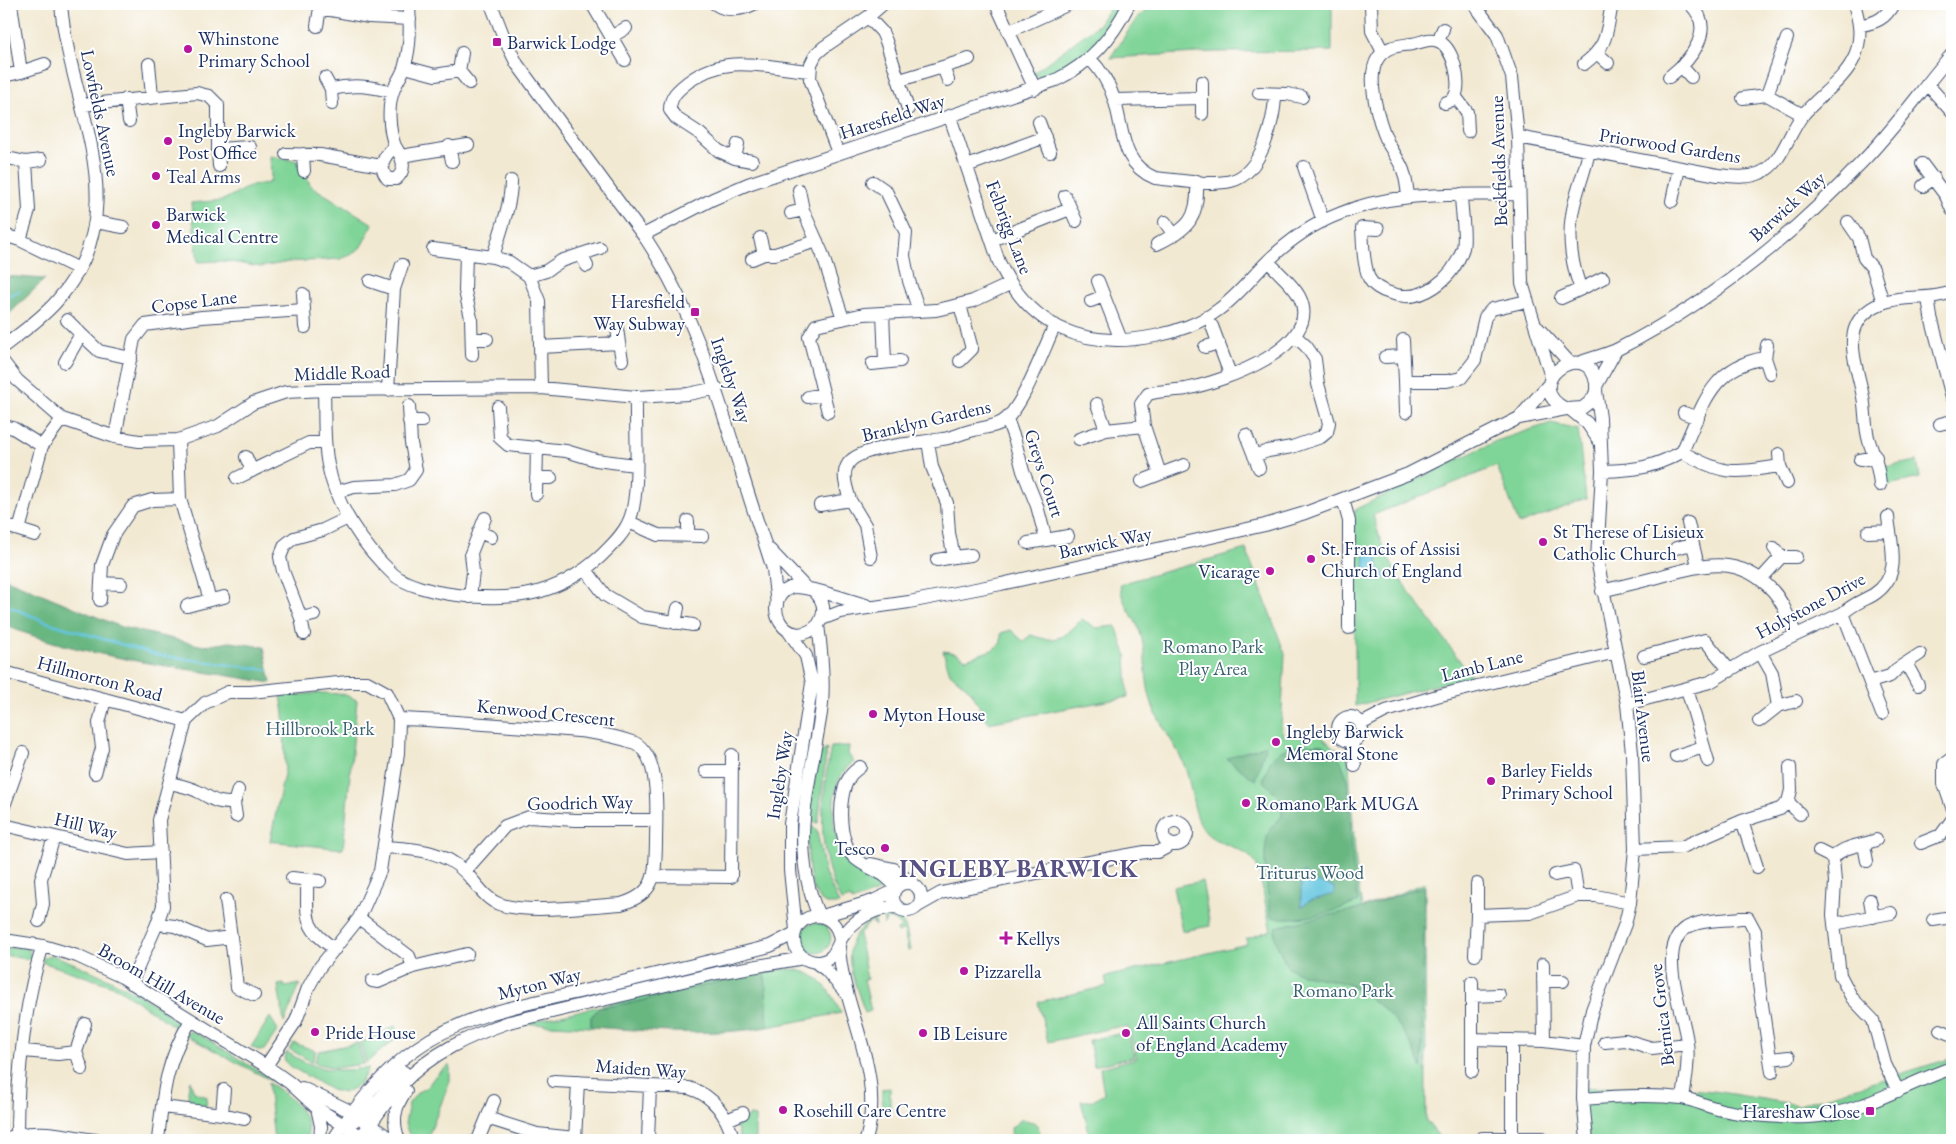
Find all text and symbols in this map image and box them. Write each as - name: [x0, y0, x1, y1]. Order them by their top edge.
- place label: Whinstone Primary School: [198, 26, 310, 73]
- place label: Barwick Lodge: [507, 30, 616, 55]
- marker: Barwick Lodge: [491, 36, 503, 48]
- marker: Whinstone Primary School: [182, 43, 194, 55]
- street label: Lowfields Avenue: [75, 47, 126, 179]
- street label: Haresfield Way: [836, 87, 949, 145]
- street label: Beckfields Avenue: [1484, 95, 1513, 227]
- place label: Ingleby Barwick Post Office: [178, 118, 297, 165]
- street label: Priorwood Gardens: [1597, 122, 1742, 169]
- marker: Ingleby Barwick Post Office: [162, 135, 174, 147]
- place label: Teal Arms: [166, 164, 241, 189]
- street label: Barwick Way: [1744, 165, 1831, 247]
- marker: Teal Arms: [150, 170, 162, 182]
- street label: Felbrigg Lane: [980, 177, 1039, 278]
- place label: Barwick Medical Centre: [166, 202, 278, 249]
- marker: Barwick Medical Centre: [150, 219, 162, 231]
- street label: Copse Lane: [150, 284, 238, 319]
- place label: Haresfield Way Subway: [593, 289, 686, 336]
- marker: Haresfield Way Subway: [689, 306, 701, 318]
- street label: Ingleby Way: [705, 334, 758, 427]
- street label: Middle Road: [293, 358, 391, 387]
- street label: Branklyn Gardens: [859, 393, 993, 447]
- street label: Greys Court: [1019, 426, 1070, 520]
- place label: St Therese of Lisieux Catholic Church: [1553, 519, 1705, 566]
- street label: Barwick Way: [1056, 520, 1155, 565]
- place label: St. Francis of Assisi Church of England: [1321, 536, 1462, 583]
- marker: St Therese of Lisieux Catholic Church: [1537, 536, 1549, 548]
- marker: St. Francis of Assisi Church of England: [1305, 553, 1317, 565]
- place label: Vicarage: [1198, 559, 1260, 584]
- marker: Vicarage: [1264, 565, 1276, 577]
- street label: Holystone Drive: [1751, 566, 1869, 645]
- park label: Romano Park Play Area: [1163, 634, 1265, 681]
- street label: Lamb Lane: [1439, 643, 1525, 688]
- street label: Hillmorton Road: [34, 650, 166, 707]
- street label: Blair Avenue: [1625, 669, 1662, 764]
- street label: Kenwood Crescent: [476, 693, 616, 732]
- place label: Myton House: [883, 702, 985, 727]
- marker: Myton House: [867, 708, 879, 720]
- park label: Hillbrook Park: [266, 716, 376, 741]
- place label: Ingleby Barwick Memoral Stone: [1286, 719, 1405, 766]
- street label: Ingleby Way: [760, 728, 799, 821]
- marker: Ingleby Barwick Memoral Stone: [1270, 736, 1282, 748]
- place label: Barley Fields Primary School: [1501, 758, 1613, 805]
- marker: Barley Fields Primary School: [1485, 775, 1497, 787]
- street label: Goodrich Way: [527, 789, 634, 816]
- place label: Romano Park MUGA: [1256, 791, 1420, 816]
- marker: Romano Park MUGA: [1240, 797, 1252, 809]
- street label: Hill Way: [52, 806, 121, 845]
- place label: Tesco: [834, 836, 875, 861]
- marker: Tesco: [879, 842, 891, 854]
- district label: INGLEBY BARWICK: [899, 853, 1139, 884]
- park label: Triturus Wood: [1256, 860, 1364, 885]
- place label: Kellys: [1016, 926, 1060, 951]
- marker: Kellys: [1000, 932, 1012, 944]
- street label: Broom Hill Avenue: [94, 937, 230, 1030]
- place label: Pizzarella: [974, 959, 1042, 984]
- street label: Myton Way: [495, 961, 584, 1006]
- street label: Bernica Grove: [1643, 962, 1680, 1068]
- marker: Pizzarella: [958, 965, 970, 977]
- park label: Romano Park: [1293, 978, 1395, 1003]
- place label: All Saints Church of England Academy: [1135, 1010, 1288, 1057]
- place label: Pride House: [325, 1020, 416, 1045]
- place label: IB Leisure: [933, 1021, 1007, 1046]
- marker: Pride House: [309, 1026, 321, 1038]
- marker: IB Leisure: [917, 1027, 929, 1039]
- marker: All Saints Church of England Academy: [1120, 1027, 1132, 1039]
- street label: Maiden Way: [595, 1053, 688, 1084]
- place label: Rosehill Care Centre: [793, 1098, 946, 1123]
- place label: Hareshaw Close: [1742, 1099, 1860, 1124]
- marker: Rosehill Care Centre: [777, 1104, 789, 1116]
- marker: Hareshaw Close: [1864, 1105, 1876, 1117]

